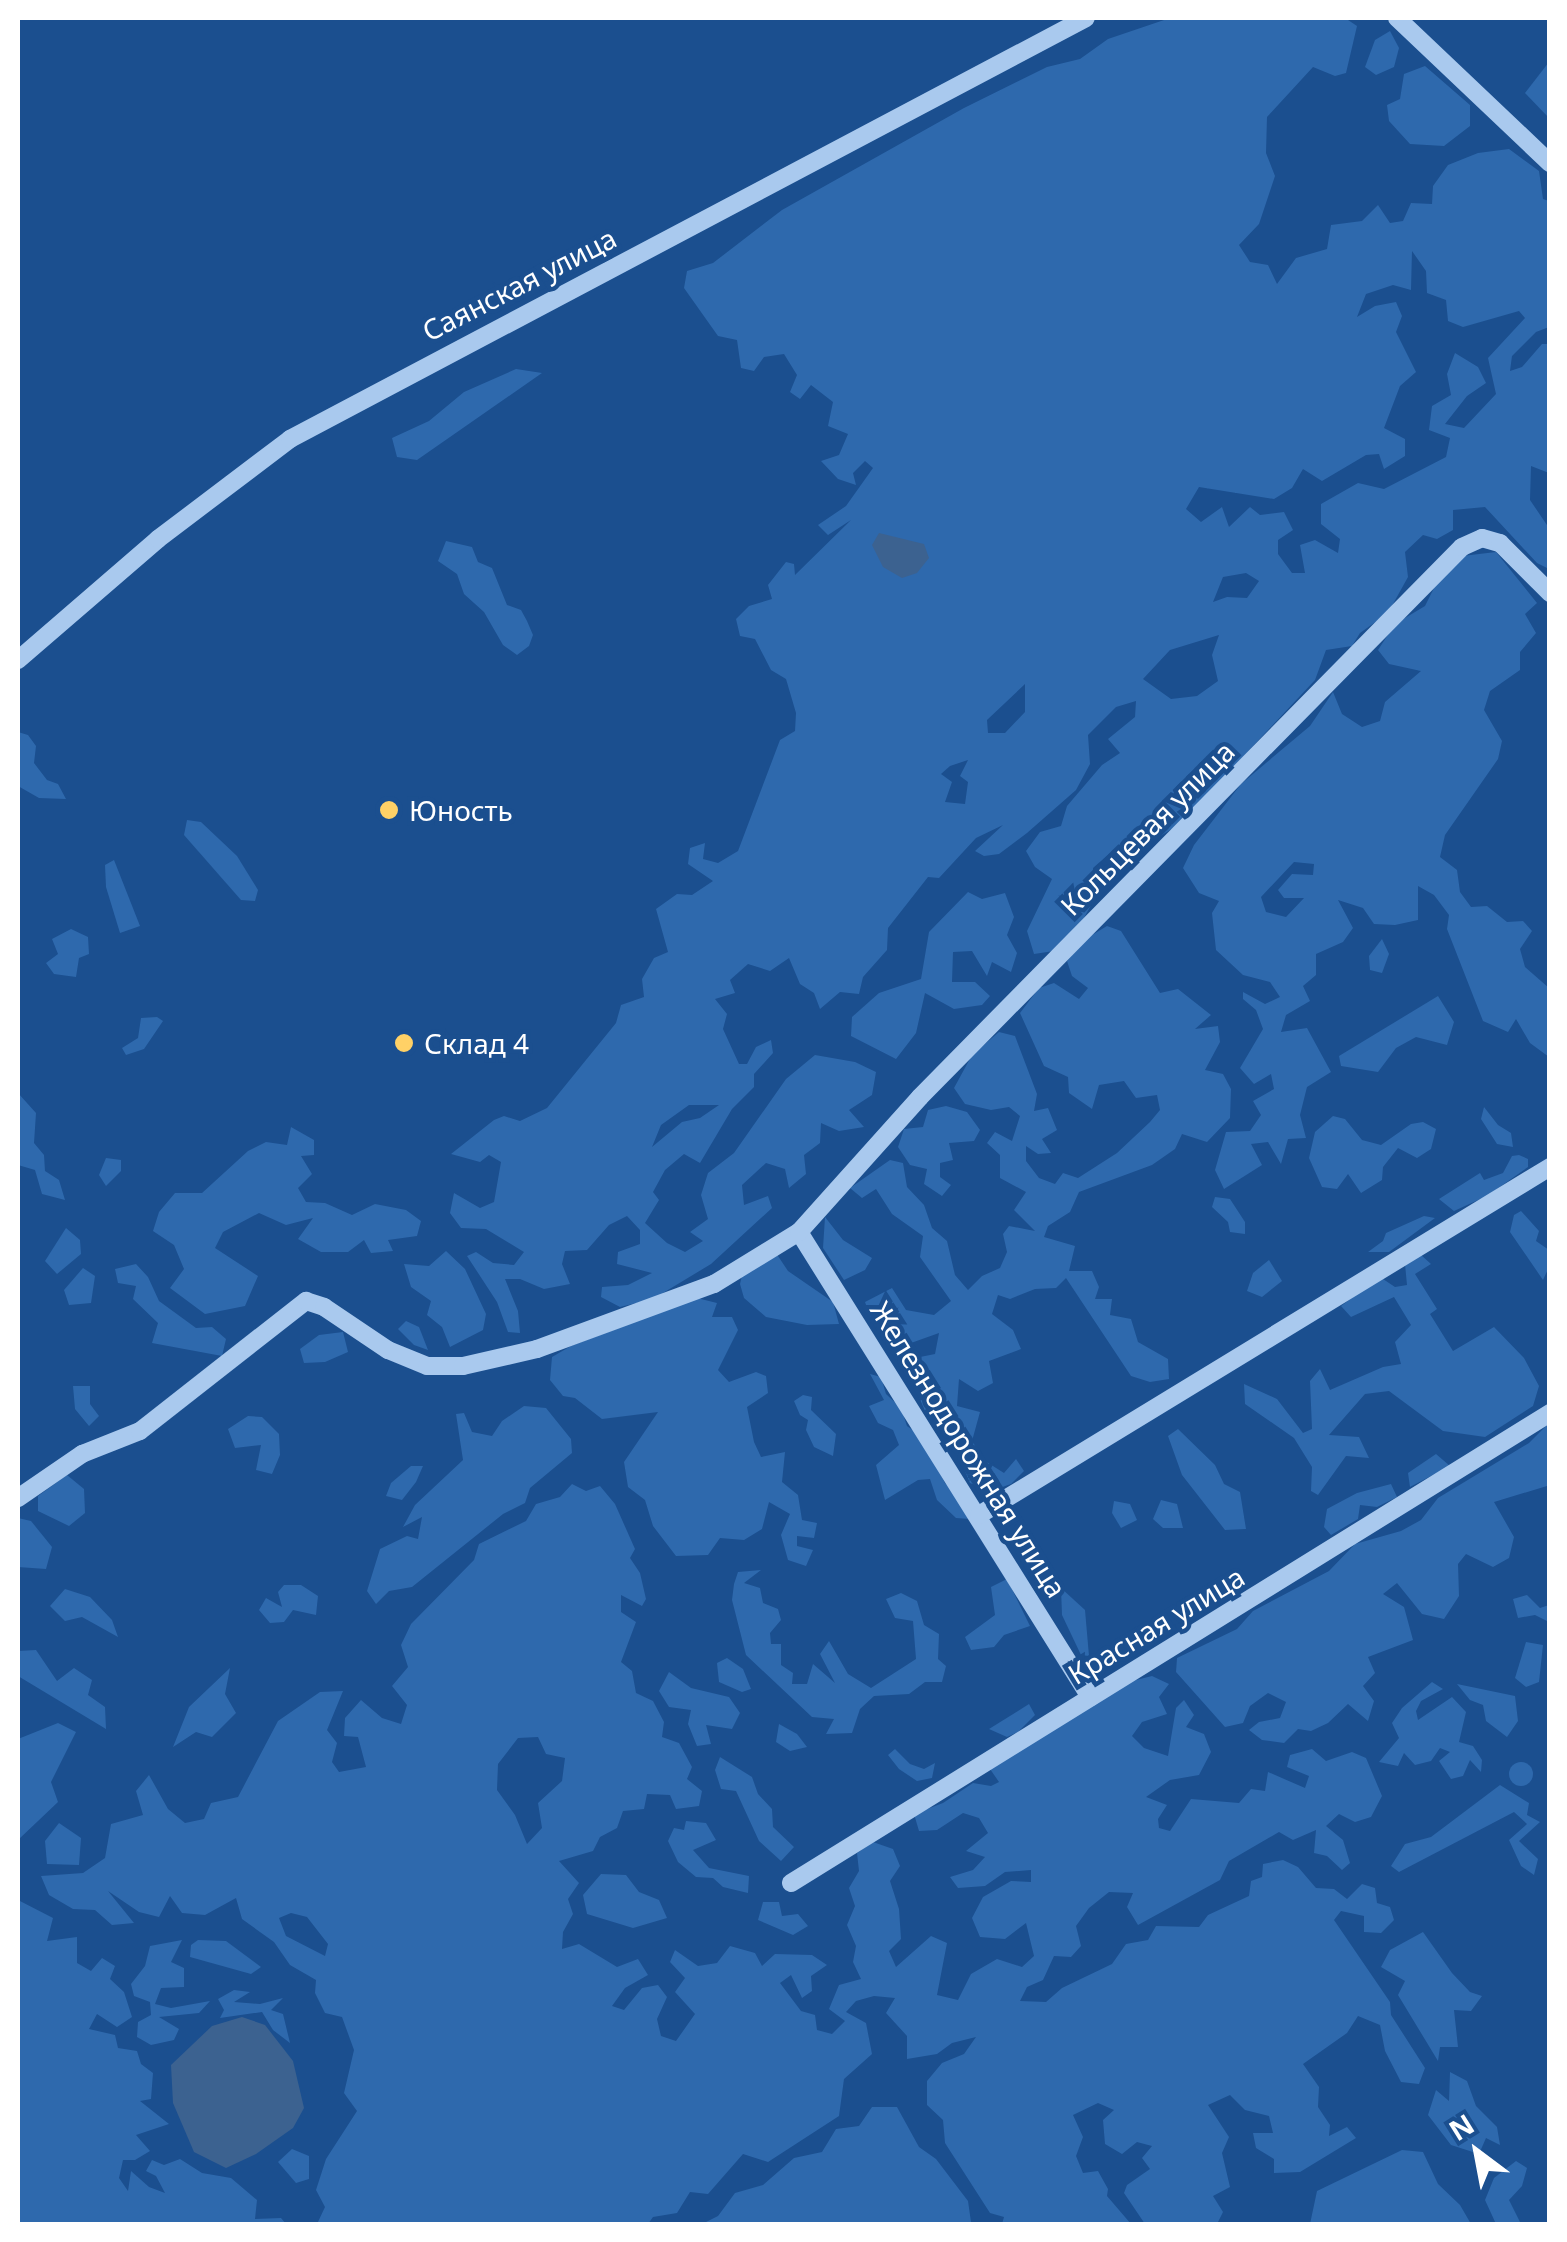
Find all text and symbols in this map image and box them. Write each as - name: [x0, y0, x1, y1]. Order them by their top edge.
- street label: Саянская улица: [416, 221, 622, 347]
- street label: Кольцевая улица: [1053, 734, 1241, 922]
- place label: Юность: [409, 793, 513, 827]
- marker: Юность: [378, 799, 400, 821]
- place label: Склад 4: [424, 1026, 529, 1060]
- marker: Склад 4: [393, 1032, 415, 1054]
- street label: Железнодорожная улица: [864, 1295, 1074, 1603]
- street label: Красная улица: [1062, 1559, 1250, 1691]
- north arrow: [1427, 2102, 1527, 2202]
- text: N: [1441, 2104, 1481, 2149]

